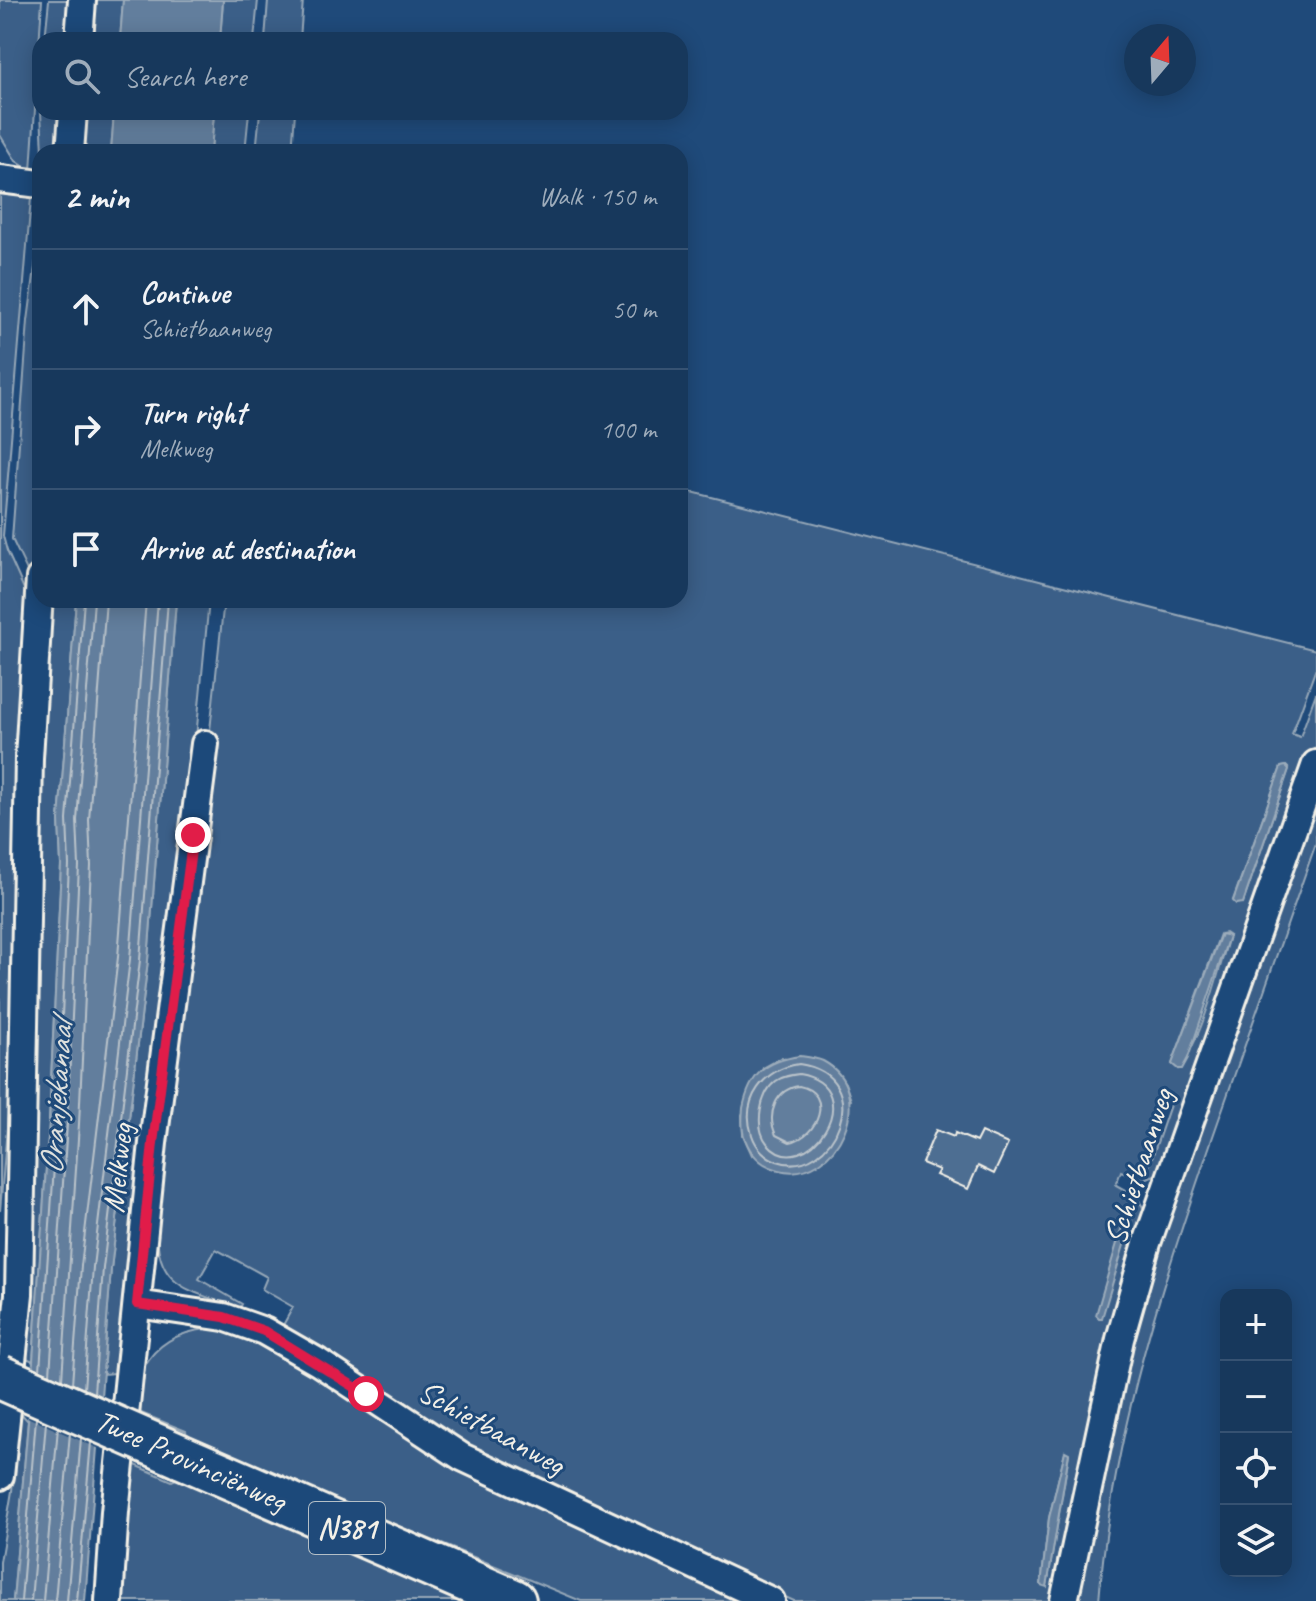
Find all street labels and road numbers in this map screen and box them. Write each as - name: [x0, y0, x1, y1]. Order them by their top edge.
- street label: Schietbaanweg: [1094, 1081, 1183, 1249]
- street label: Melkweg: [92, 1120, 143, 1215]
- street label: Schietbaanweg: [411, 1370, 574, 1485]
- street label: Twee Provinciënweg: [89, 1400, 294, 1522]
- road number: N381: [309, 1502, 385, 1554]

